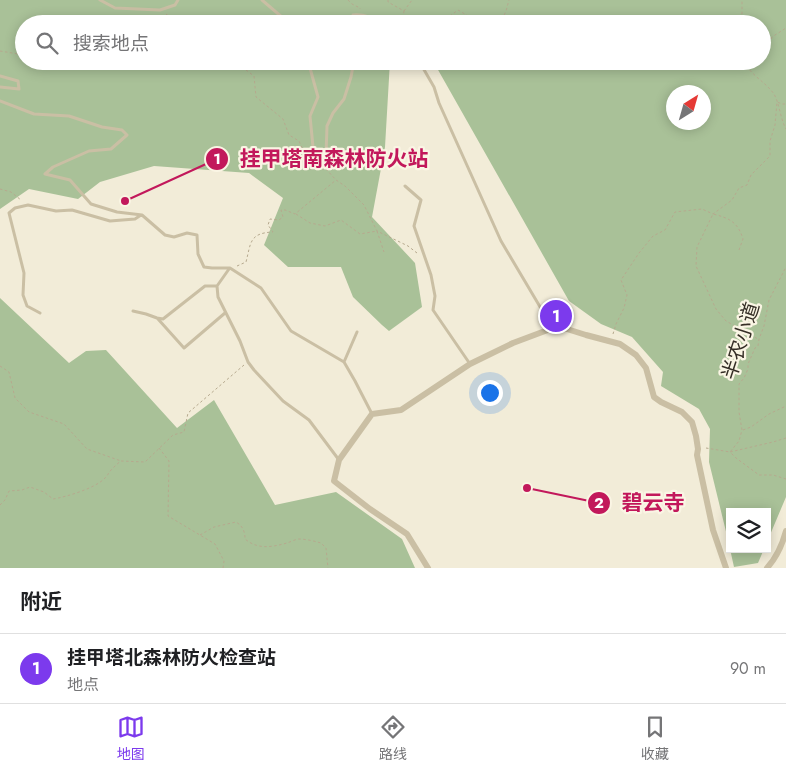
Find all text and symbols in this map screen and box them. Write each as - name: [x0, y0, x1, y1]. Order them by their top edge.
- search box: [15, 15, 771, 70]
- icon: search: [33, 29, 61, 57]
- text: 搜索地点: [73, 30, 149, 57]
- north arrow: [666, 85, 711, 130]
- callout: 挂甲塔南森林防火站: [205, 141, 439, 177]
- text: 挂甲塔南森林防火站: [240, 144, 429, 174]
- text: 1: [213, 148, 221, 170]
- pin: 1: [540, 297, 572, 335]
- street label: 半农小道: [715, 298, 767, 384]
- your location: [477, 380, 503, 406]
- callout: 碧云寺: [586, 485, 694, 521]
- text: 碧云寺: [622, 488, 685, 518]
- text: 2: [594, 492, 604, 514]
- map controls: [726, 508, 771, 553]
- button: layers: [726, 508, 771, 553]
- text: 附近: [20, 587, 62, 617]
- text: 挂甲塔北森林防火检查站: [67, 644, 276, 671]
- text: 1: [32, 657, 40, 680]
- text: 90 m: [730, 657, 766, 680]
- text: 地点: [67, 673, 99, 696]
- tab: 地图: [117, 713, 145, 764]
- tab: 路线: [379, 713, 407, 764]
- tab: 收藏: [641, 713, 669, 764]

